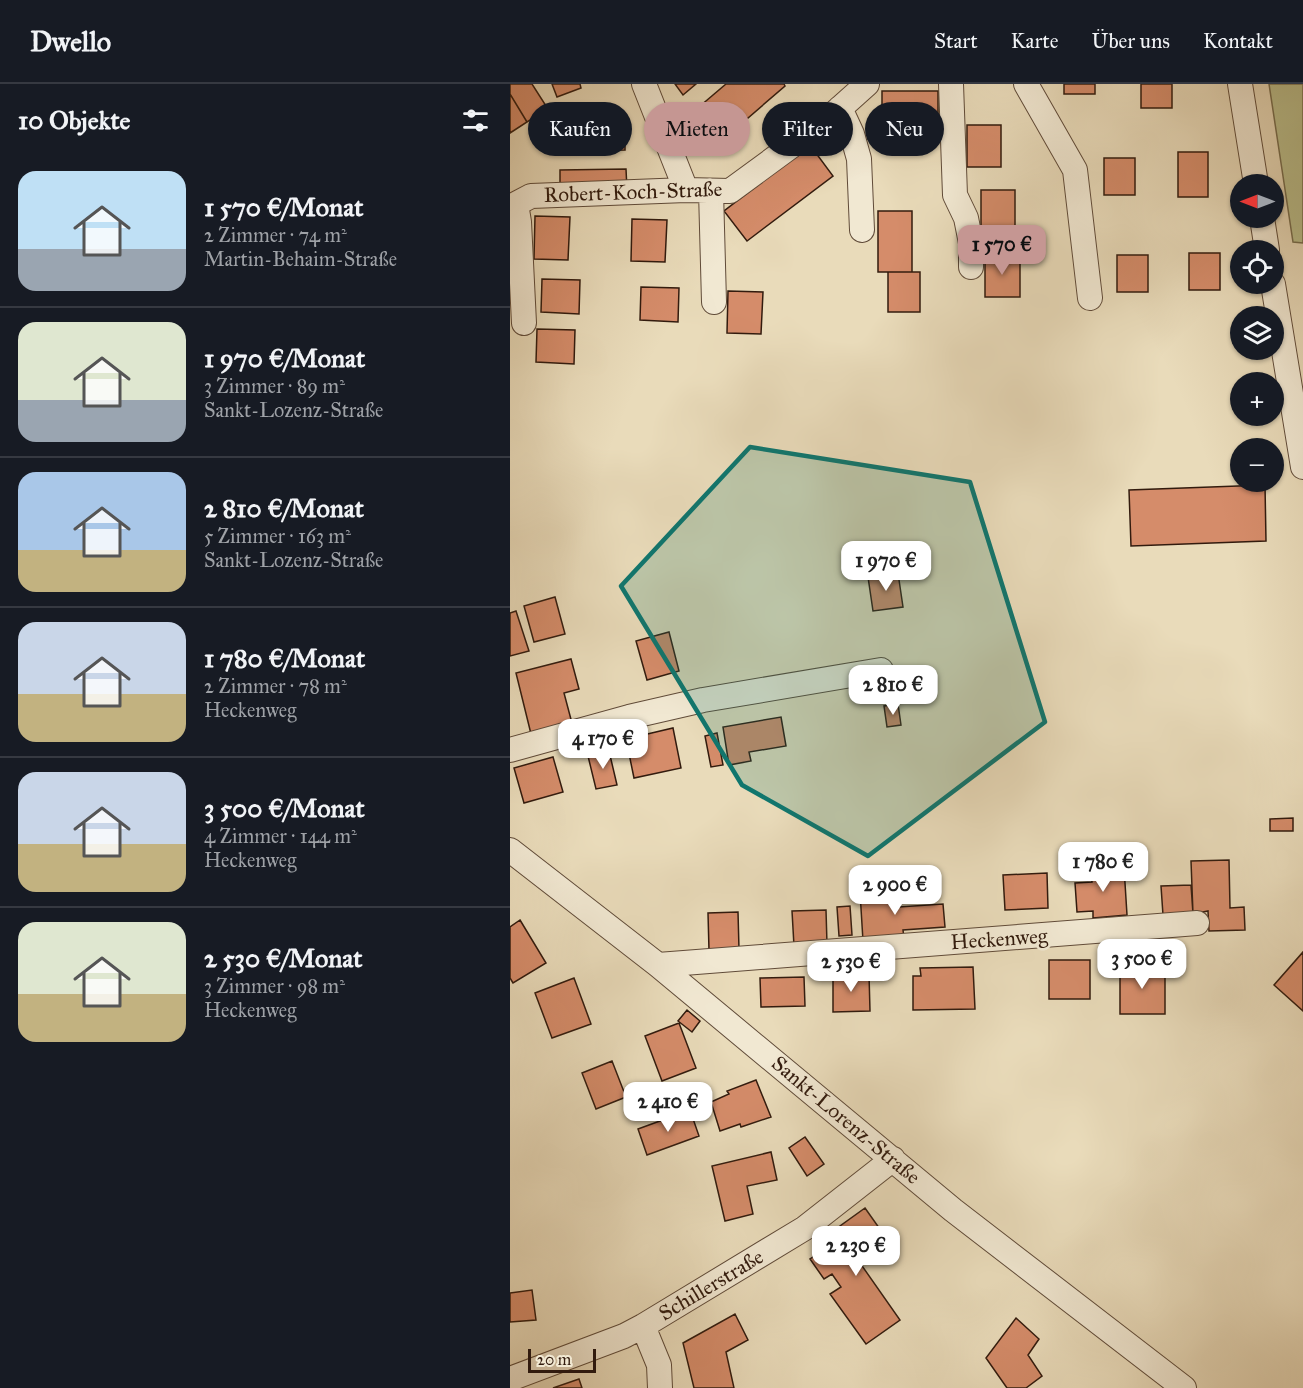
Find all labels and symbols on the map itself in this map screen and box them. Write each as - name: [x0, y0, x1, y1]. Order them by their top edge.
- north arrow: [1230, 174, 1284, 228]
- street label: Robert-Koch-Straße: [543, 176, 723, 208]
- pin: 1 570 €: [947, 225, 1057, 276]
- pin: 1 970 €: [831, 541, 941, 592]
- pin: 2 810 €: [838, 665, 948, 716]
- pin: 4 170 €: [548, 719, 658, 770]
- pin: 1 780 €: [1048, 842, 1158, 893]
- pin: 2 900 €: [840, 865, 950, 916]
- street label: Heckenweg: [950, 923, 1049, 955]
- pin: 3 500 €: [1087, 939, 1197, 990]
- pin: 2 530 €: [796, 942, 906, 993]
- street label: Sankt-Lorenz-Straße: [766, 1050, 926, 1190]
- pin: 2 410 €: [613, 1082, 723, 1133]
- pin: 2 230 €: [801, 1226, 911, 1277]
- street label: Schillerstraße: [654, 1243, 768, 1326]
- scale bar: [528, 1346, 596, 1374]

